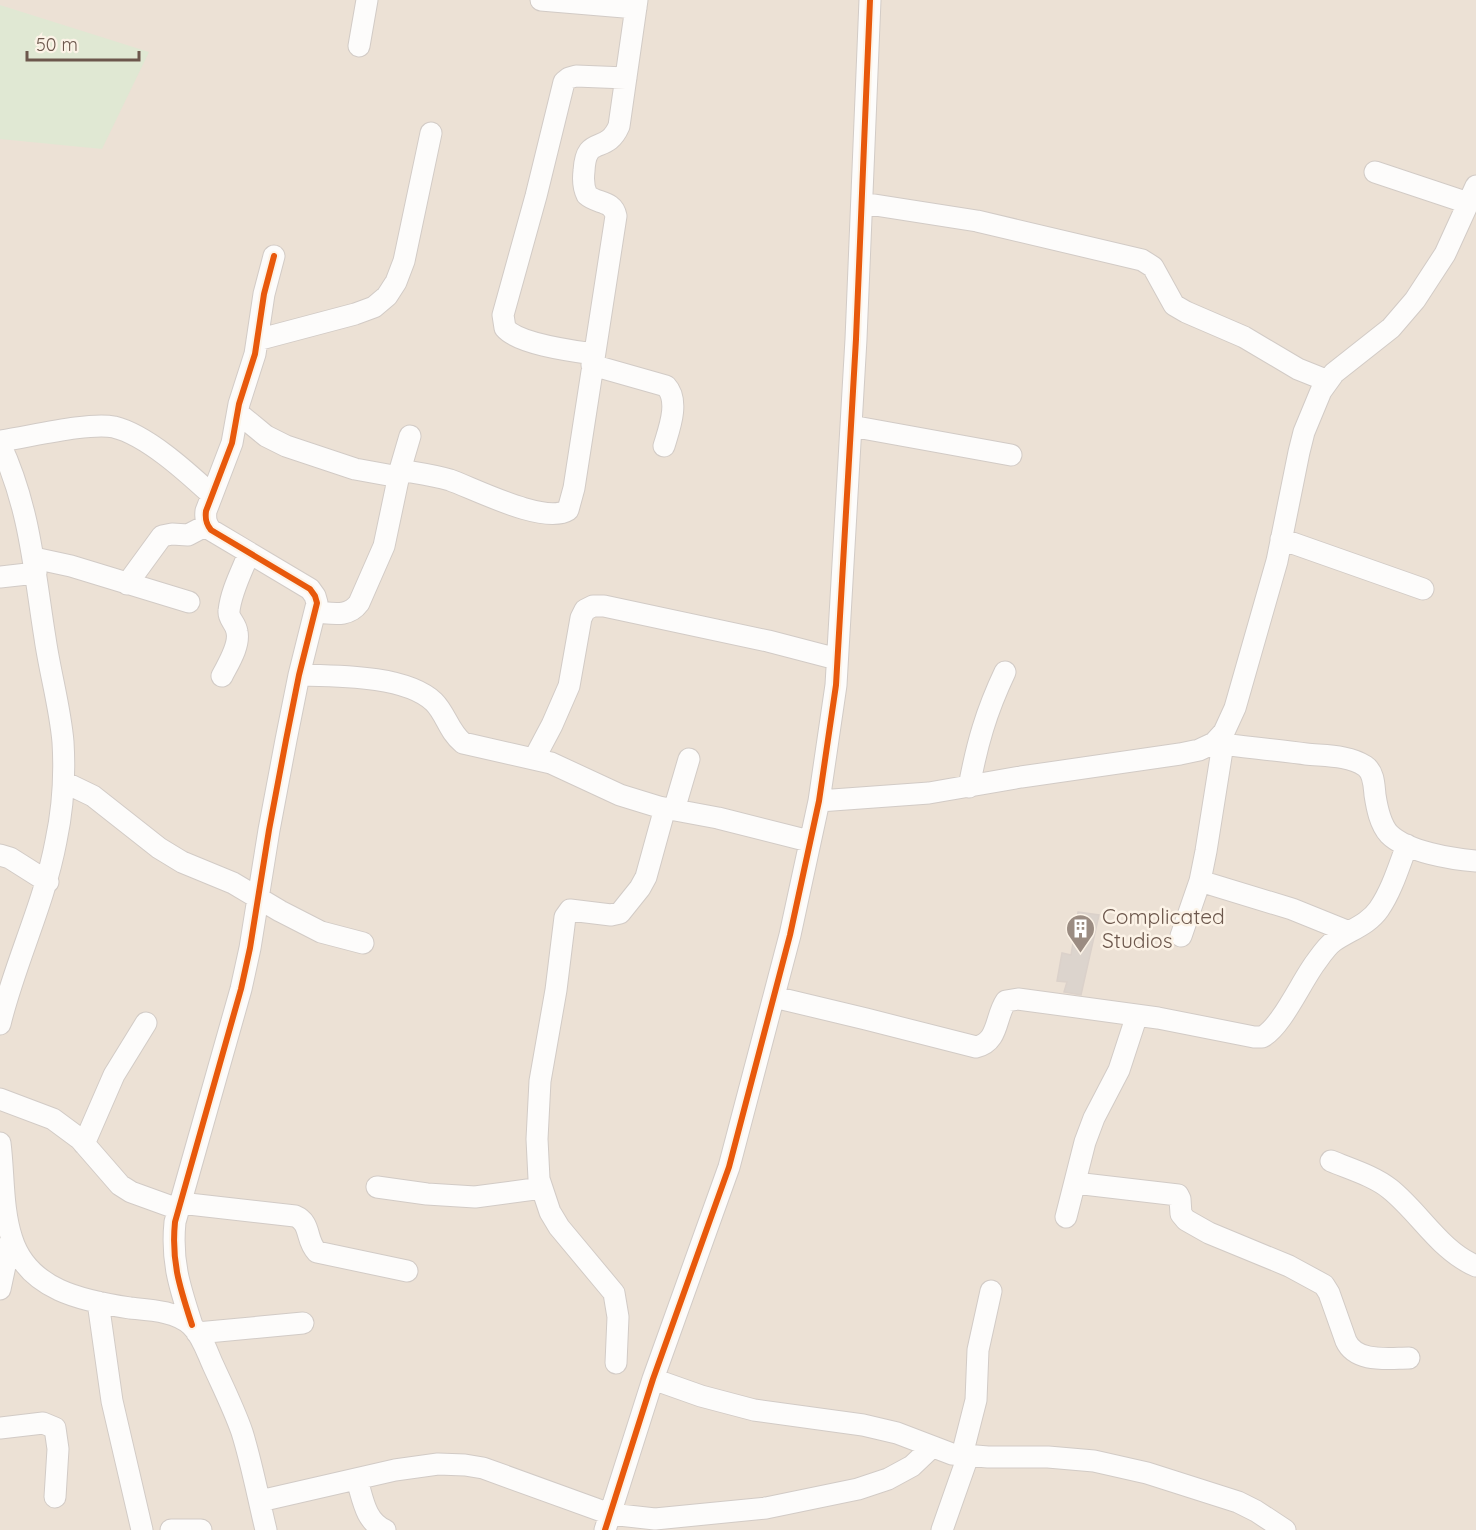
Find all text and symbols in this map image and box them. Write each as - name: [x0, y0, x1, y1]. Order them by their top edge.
- scale bar: [27, 24, 140, 62]
- text: 50 m: [36, 33, 78, 56]
- place label: Complicated Studios: [1102, 903, 1225, 953]
- building icon: Complicated Studios: [1065, 912, 1097, 954]

